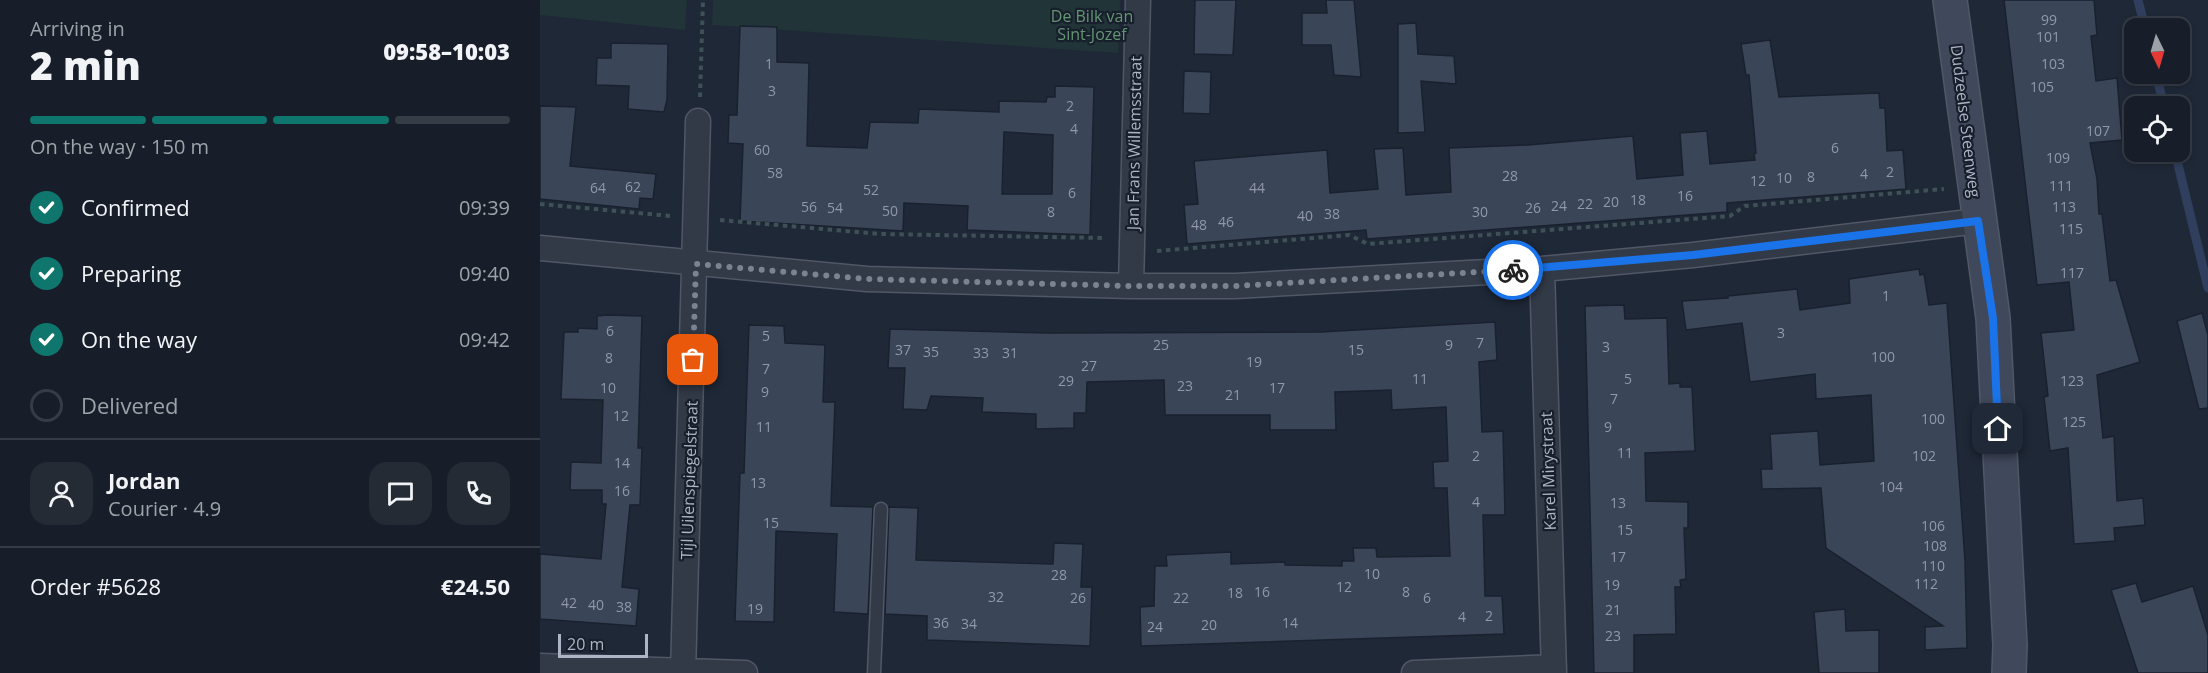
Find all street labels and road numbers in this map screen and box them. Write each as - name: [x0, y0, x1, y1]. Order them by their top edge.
- street label: Dudzeelse Steenweg: [1946, 43, 1986, 199]
- street label: Jan Frans Willemsstraat: [1121, 55, 1147, 232]
- street label: Tijl Uilenspiegelstraat: [675, 400, 703, 560]
- street label: Karel Mirystraat: [1535, 411, 1561, 531]

